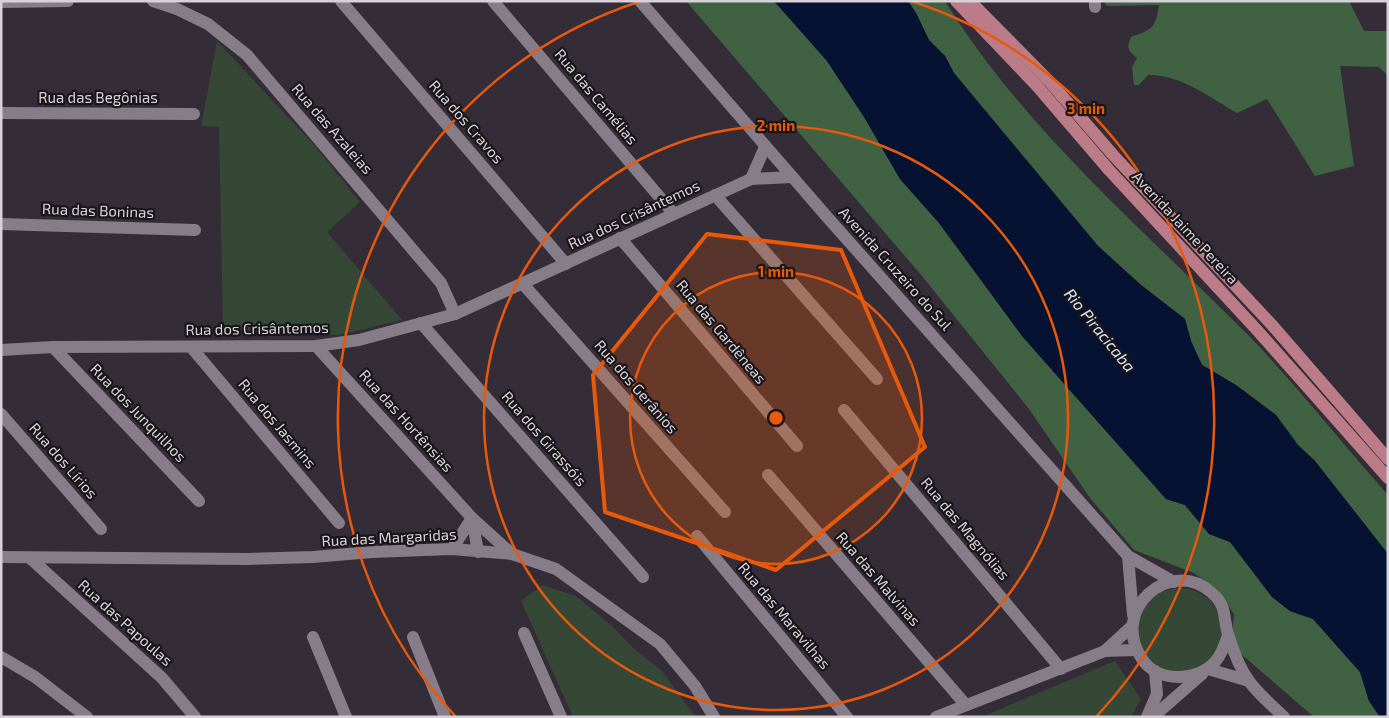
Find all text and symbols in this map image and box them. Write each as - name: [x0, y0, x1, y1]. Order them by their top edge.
- street label: Rua das Camélias: [552, 45, 642, 148]
- street label: Rua dos Cravos: [426, 76, 508, 167]
- street label: Rua das Azaleias: [289, 79, 377, 177]
- street label: Rua das Begônias: [38, 88, 158, 106]
- text: 3 min: [1067, 99, 1105, 117]
- text: 2 min: [757, 116, 795, 134]
- street label: Avenida Jaime Pereira: [1129, 167, 1243, 287]
- street label: Rua dos Crisântemos: [565, 176, 702, 253]
- street label: Rua das Boninas: [42, 199, 154, 221]
- street label: Avenida Cruzeiro do Sul: [836, 203, 956, 334]
- text: 1 min: [758, 262, 794, 280]
- street label: Rua das Gardêneas: [673, 276, 770, 387]
- water label: Rio Piracicaba: [1061, 284, 1140, 375]
- street label: Rua dos Crisântemos: [185, 318, 329, 338]
- street label: Rua dos Gerânios: [591, 336, 682, 437]
- street label: Rua dos Junquilhos: [87, 359, 190, 465]
- street label: Rua das Hortênsias: [356, 365, 457, 475]
- street label: Rua dos Jasmins: [235, 375, 320, 472]
- street label: Rua dos Girassóis: [499, 387, 591, 490]
- centre of rings: [767, 409, 785, 427]
- street label: Rua dos Lírios: [26, 419, 102, 502]
- street label: Rua das Magnólias: [918, 473, 1014, 583]
- street label: Rua das Margaridas: [321, 524, 457, 550]
- street label: Rua das Malvinas: [833, 528, 925, 629]
- street label: Rua das Maravilhas: [735, 558, 835, 672]
- street label: Rua das Papoulas: [75, 575, 176, 669]

